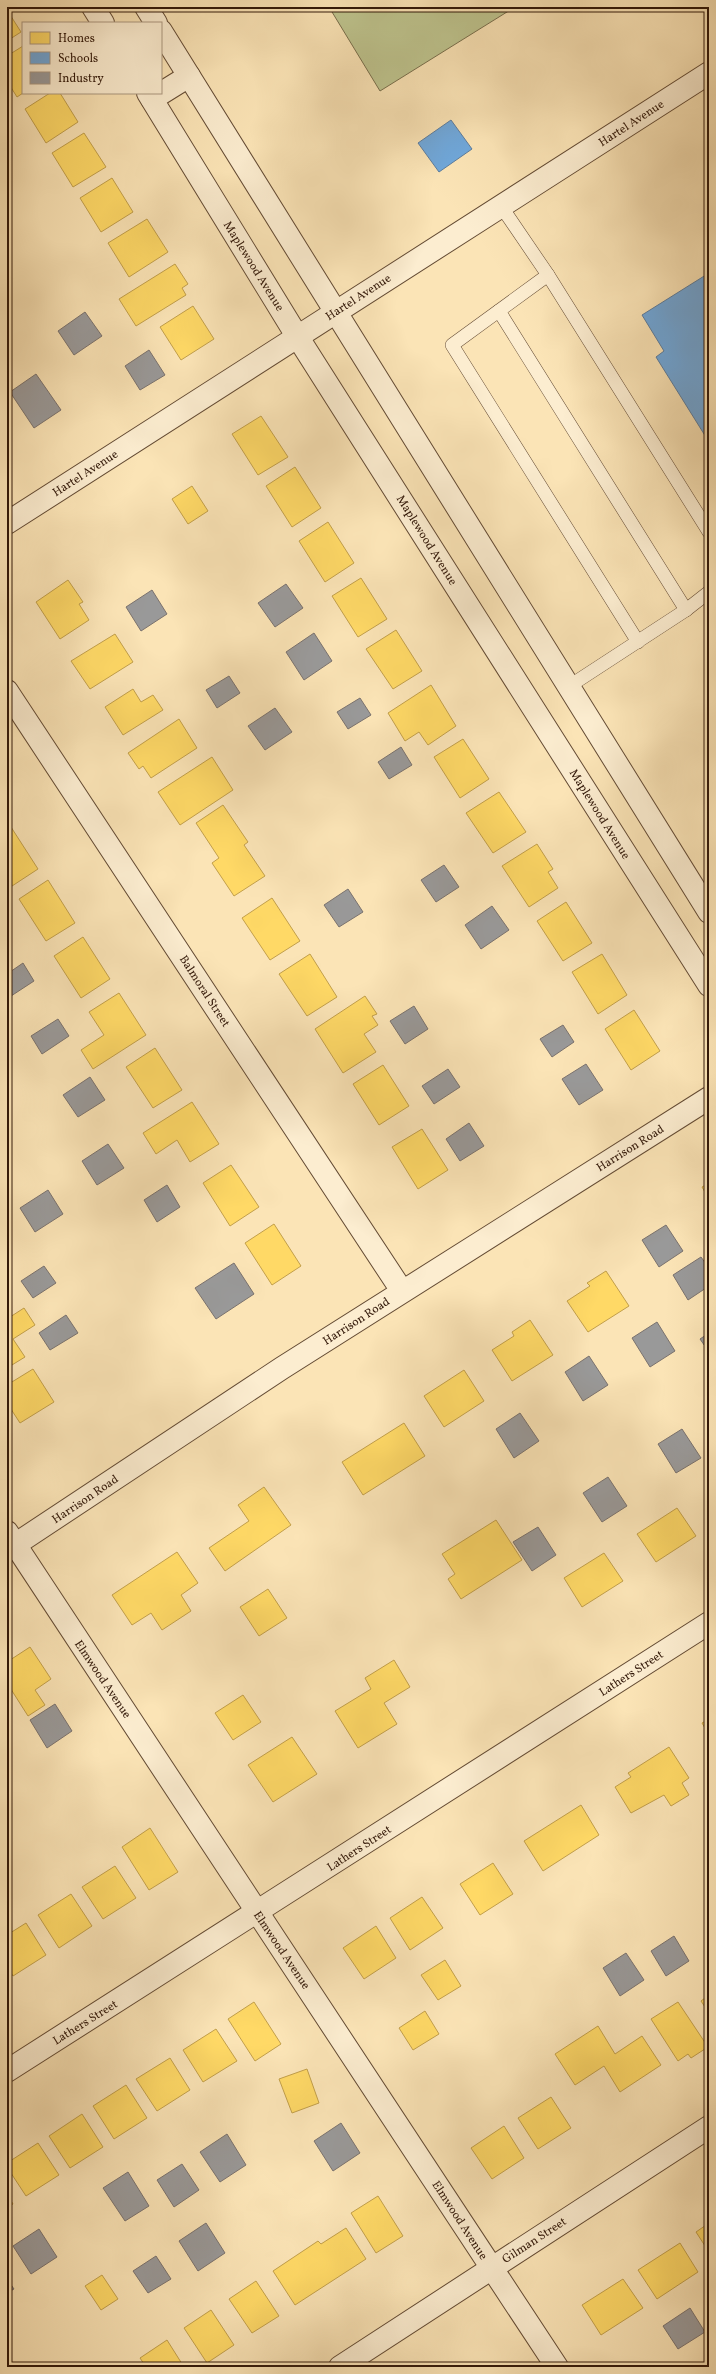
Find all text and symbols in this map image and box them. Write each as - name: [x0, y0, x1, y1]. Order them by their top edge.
- legend: [22, 22, 162, 94]
- text: Homes: [58, 31, 95, 47]
- text: Schools: [58, 51, 98, 67]
- text: Industry: [58, 71, 104, 87]
- street label: Hartel Avenue: [596, 97, 668, 151]
- street label: Maplewood Avenue: [219, 218, 288, 315]
- street label: Hartel Avenue: [323, 271, 395, 325]
- street label: Hartel Avenue: [50, 447, 122, 501]
- street label: Maplewood Avenue: [392, 492, 461, 589]
- street label: Maplewood Avenue: [565, 766, 634, 863]
- street label: Balmoral Street: [175, 953, 233, 1030]
- street label: Harrison Road: [594, 1122, 668, 1176]
- street label: Harrison Road: [320, 1294, 393, 1349]
- street label: Harrison Road: [49, 1472, 122, 1528]
- street label: Elmwood Avenue: [70, 1637, 135, 1722]
- street label: Lathers Street: [596, 1647, 667, 1701]
- street label: Lathers Street: [324, 1822, 395, 1876]
- street label: Elmwood Avenue: [249, 1908, 314, 1993]
- street label: Lathers Street: [50, 1997, 121, 2049]
- street label: Elmwood Avenue: [428, 2178, 491, 2263]
- street label: Gilman Street: [499, 2214, 570, 2268]

